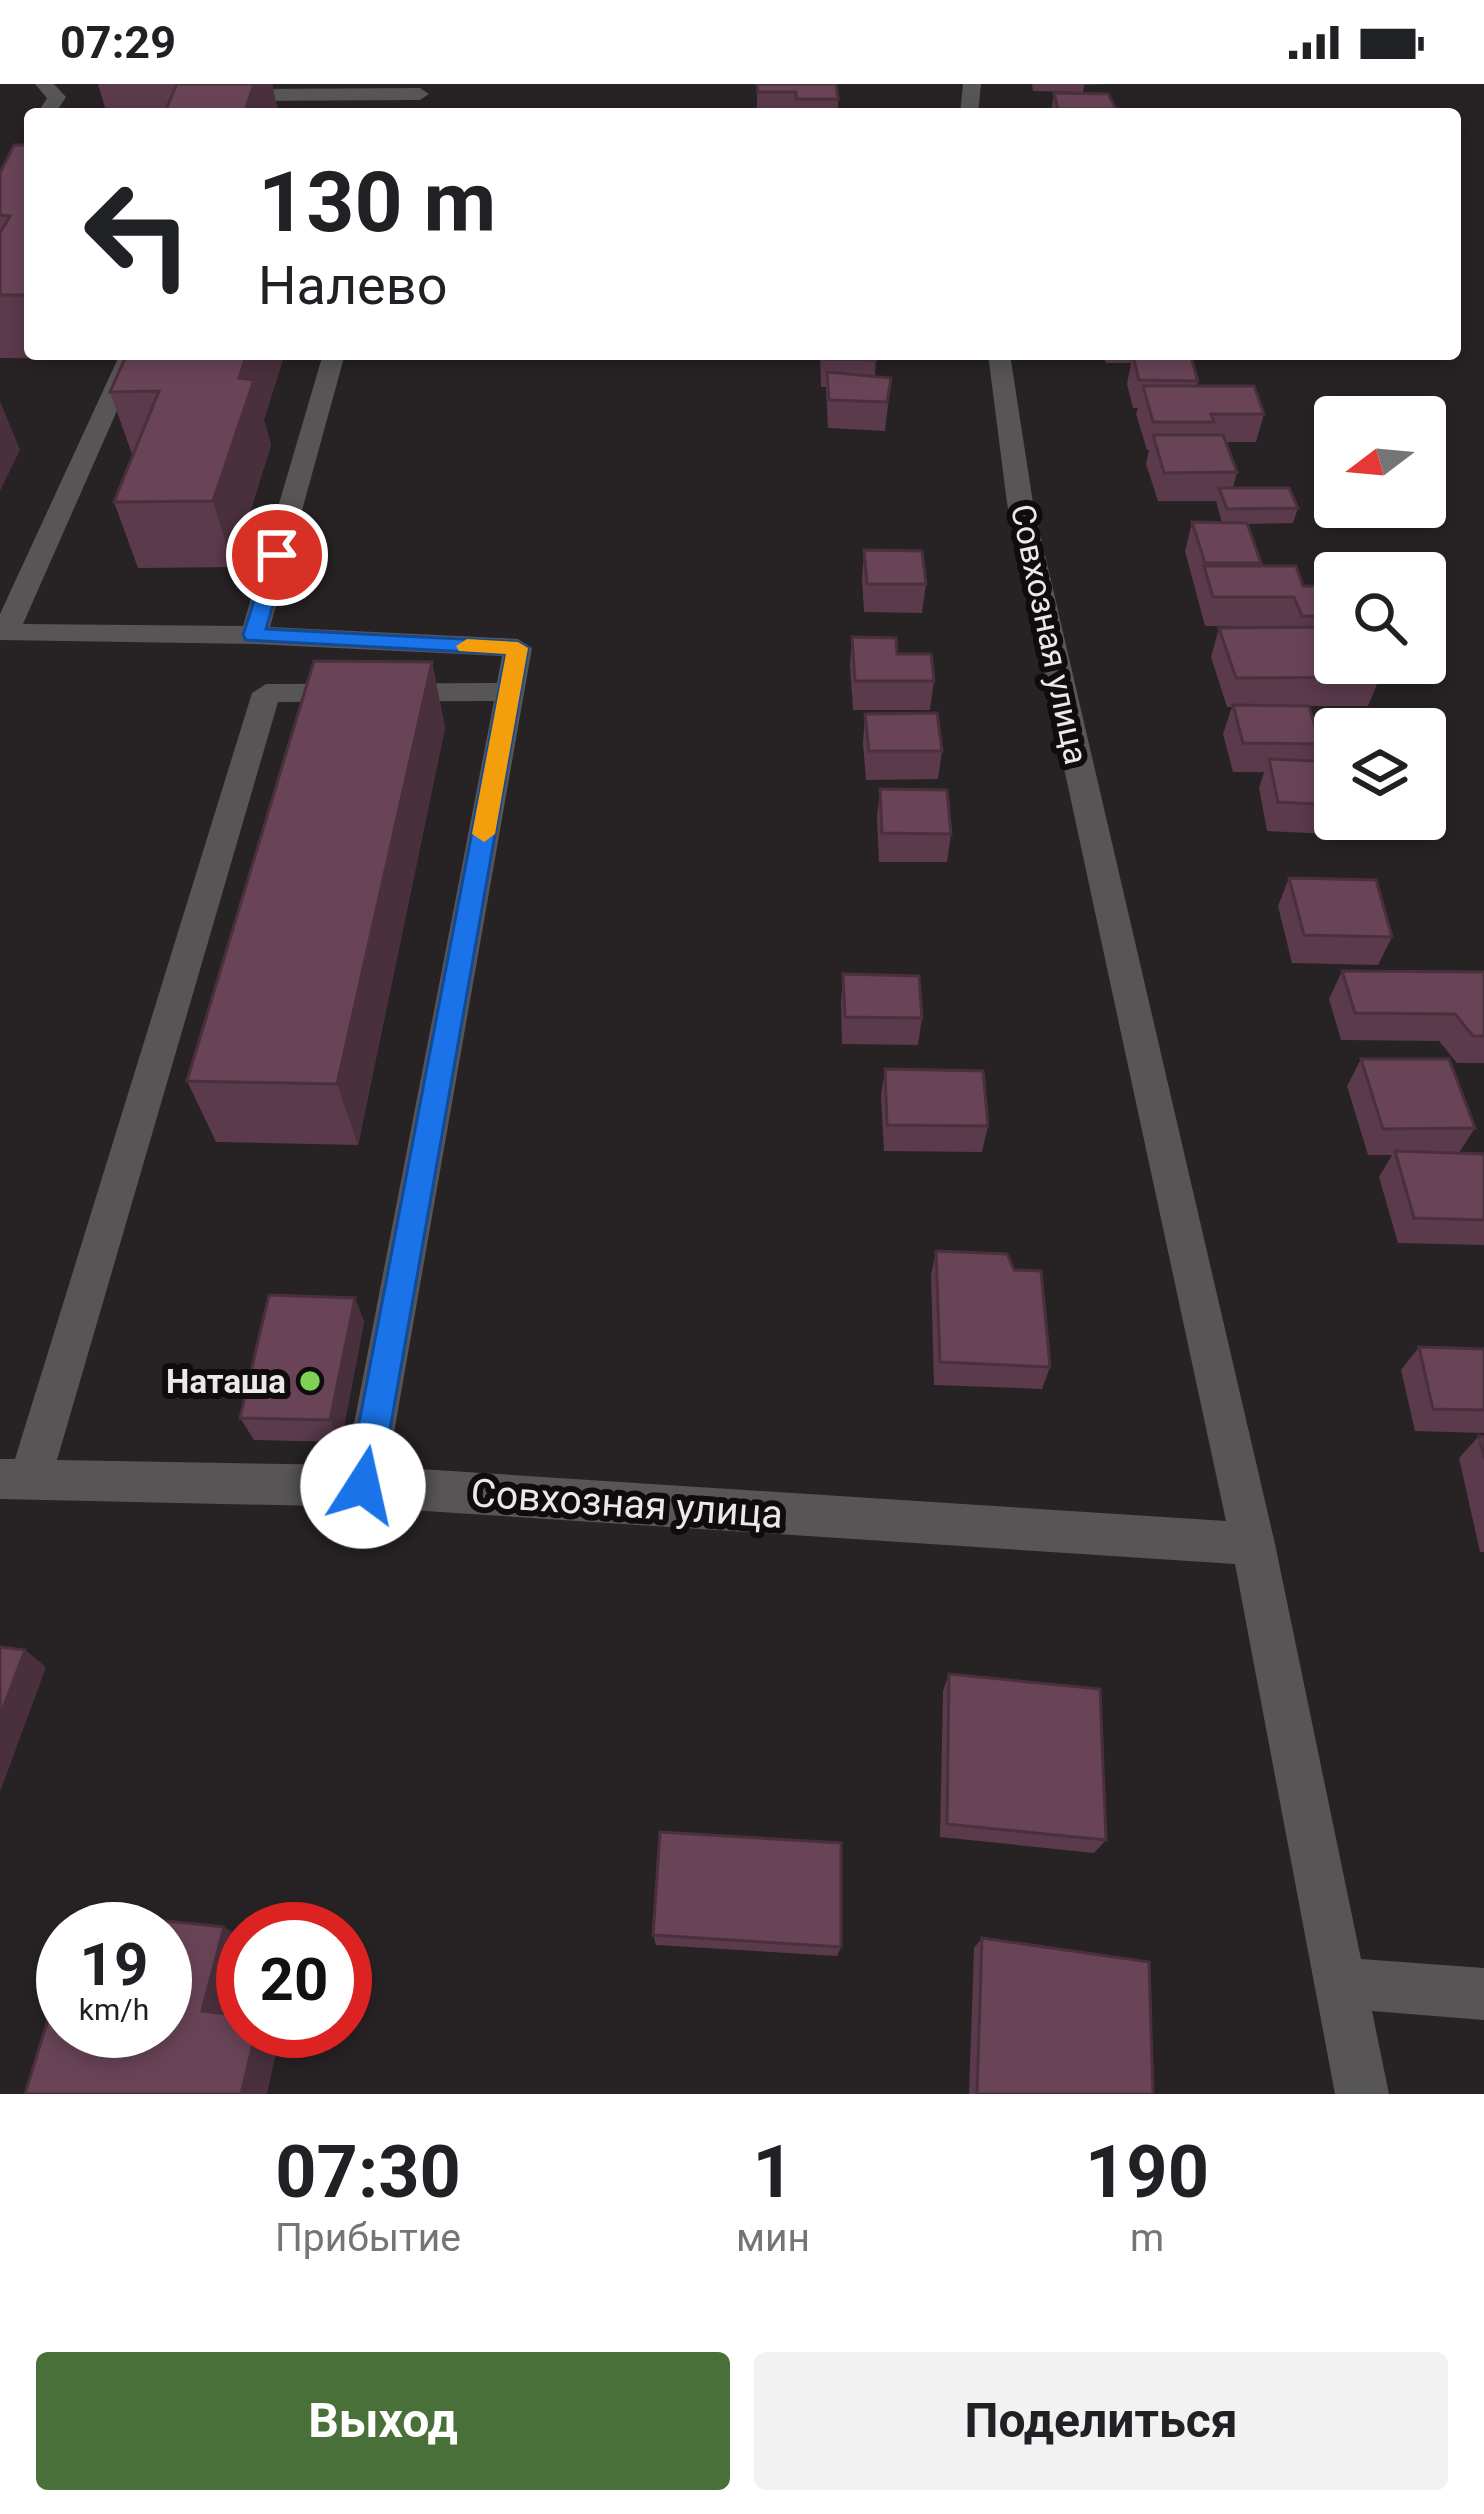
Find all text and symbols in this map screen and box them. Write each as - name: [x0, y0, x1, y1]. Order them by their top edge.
- text: 07:29: [60, 16, 176, 69]
- text: 130 m: [258, 153, 496, 252]
- icon: left: [60, 156, 216, 312]
- text: Налево: [258, 254, 447, 317]
- north arrow: [1314, 396, 1446, 528]
- map controls: [1314, 396, 1446, 840]
- street label: Совхозная улица: [1003, 501, 1096, 768]
- pin: [226, 504, 328, 606]
- icon: arrive: [244, 522, 310, 588]
- button: search: [1314, 552, 1446, 684]
- button: layers: [1314, 708, 1446, 840]
- place label: Наташа: [166, 1362, 286, 1401]
- marker: Наташа: [297, 1368, 323, 1394]
- position arrow: [300, 1423, 426, 1549]
- street label: Совхозная улица: [469, 1470, 785, 1538]
- speed limit sign: 20: [216, 1902, 372, 2058]
- text: 19: [80, 1929, 148, 2000]
- text: km/h: [79, 1992, 149, 2027]
- text: 07:30: [275, 2130, 461, 2215]
- text: 1: [752, 2130, 794, 2215]
- text: 190: [1085, 2130, 1209, 2215]
- text: Прибытие: [275, 2215, 461, 2261]
- text: мин: [736, 2215, 810, 2261]
- text: m: [1130, 2215, 1164, 2261]
- button: Выход: [36, 2352, 730, 2490]
- button: Поделиться: [754, 2352, 1448, 2490]

